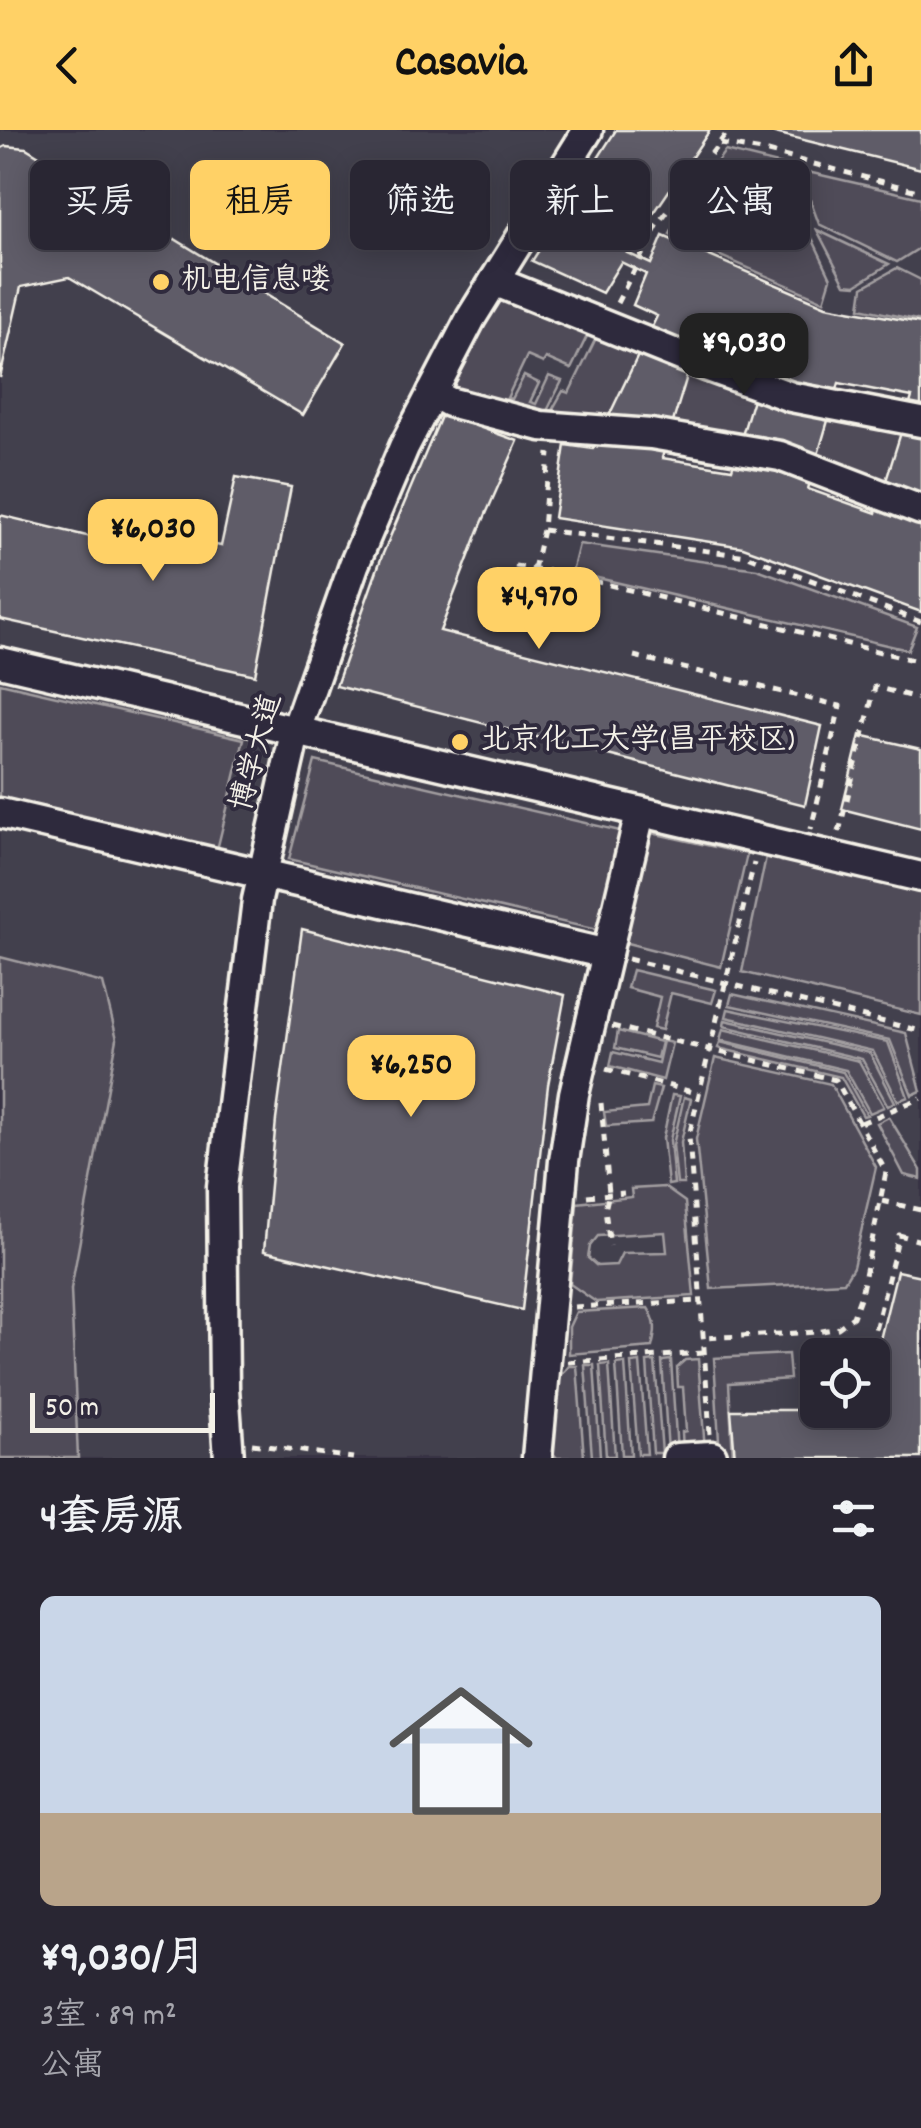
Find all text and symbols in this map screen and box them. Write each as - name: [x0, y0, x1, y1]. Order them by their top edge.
- text: Casavia: [395, 33, 526, 97]
- icon: back: [40, 38, 95, 93]
- icon: share: [826, 38, 881, 93]
- chip: 买房: [30, 160, 170, 250]
- chip: 租房: [190, 160, 330, 250]
- chip: 筛选: [350, 160, 490, 250]
- chip: 新上: [510, 160, 650, 250]
- chip: 公寓: [670, 160, 810, 250]
- place label: 机电信息喽: [181, 261, 331, 304]
- marker: 机电信息喽: [150, 271, 172, 293]
- pin: ¥9,030: [663, 313, 825, 398]
- text: ¥9,030: [701, 322, 787, 368]
- pin: ¥6,030: [72, 499, 234, 584]
- text: ¥6,030: [110, 508, 196, 554]
- pin: ¥4,970: [458, 567, 620, 652]
- text: ¥4,970: [499, 576, 579, 622]
- street label: 博学大道: [223, 689, 295, 817]
- place label: 北京化工大学(昌平校区): [480, 721, 795, 764]
- marker: 北京化工大学(昌平校区): [449, 731, 471, 753]
- pin: ¥6,250: [330, 1035, 492, 1120]
- text: ¥6,250: [369, 1044, 453, 1090]
- map controls: [800, 1338, 890, 1428]
- button: locate: [800, 1338, 890, 1428]
- scale bar: [30, 1388, 215, 1432]
- text: 50 m: [45, 1390, 99, 1430]
- text: 4套房源: [40, 1491, 183, 1551]
- icon: filters: [826, 1491, 881, 1546]
- icon: home: [371, 1661, 551, 1841]
- text: ¥9,030/月: [40, 1931, 206, 1991]
- text: 3室 · 89 m²: [40, 1995, 177, 2041]
- text: 公寓: [40, 2045, 104, 2091]

